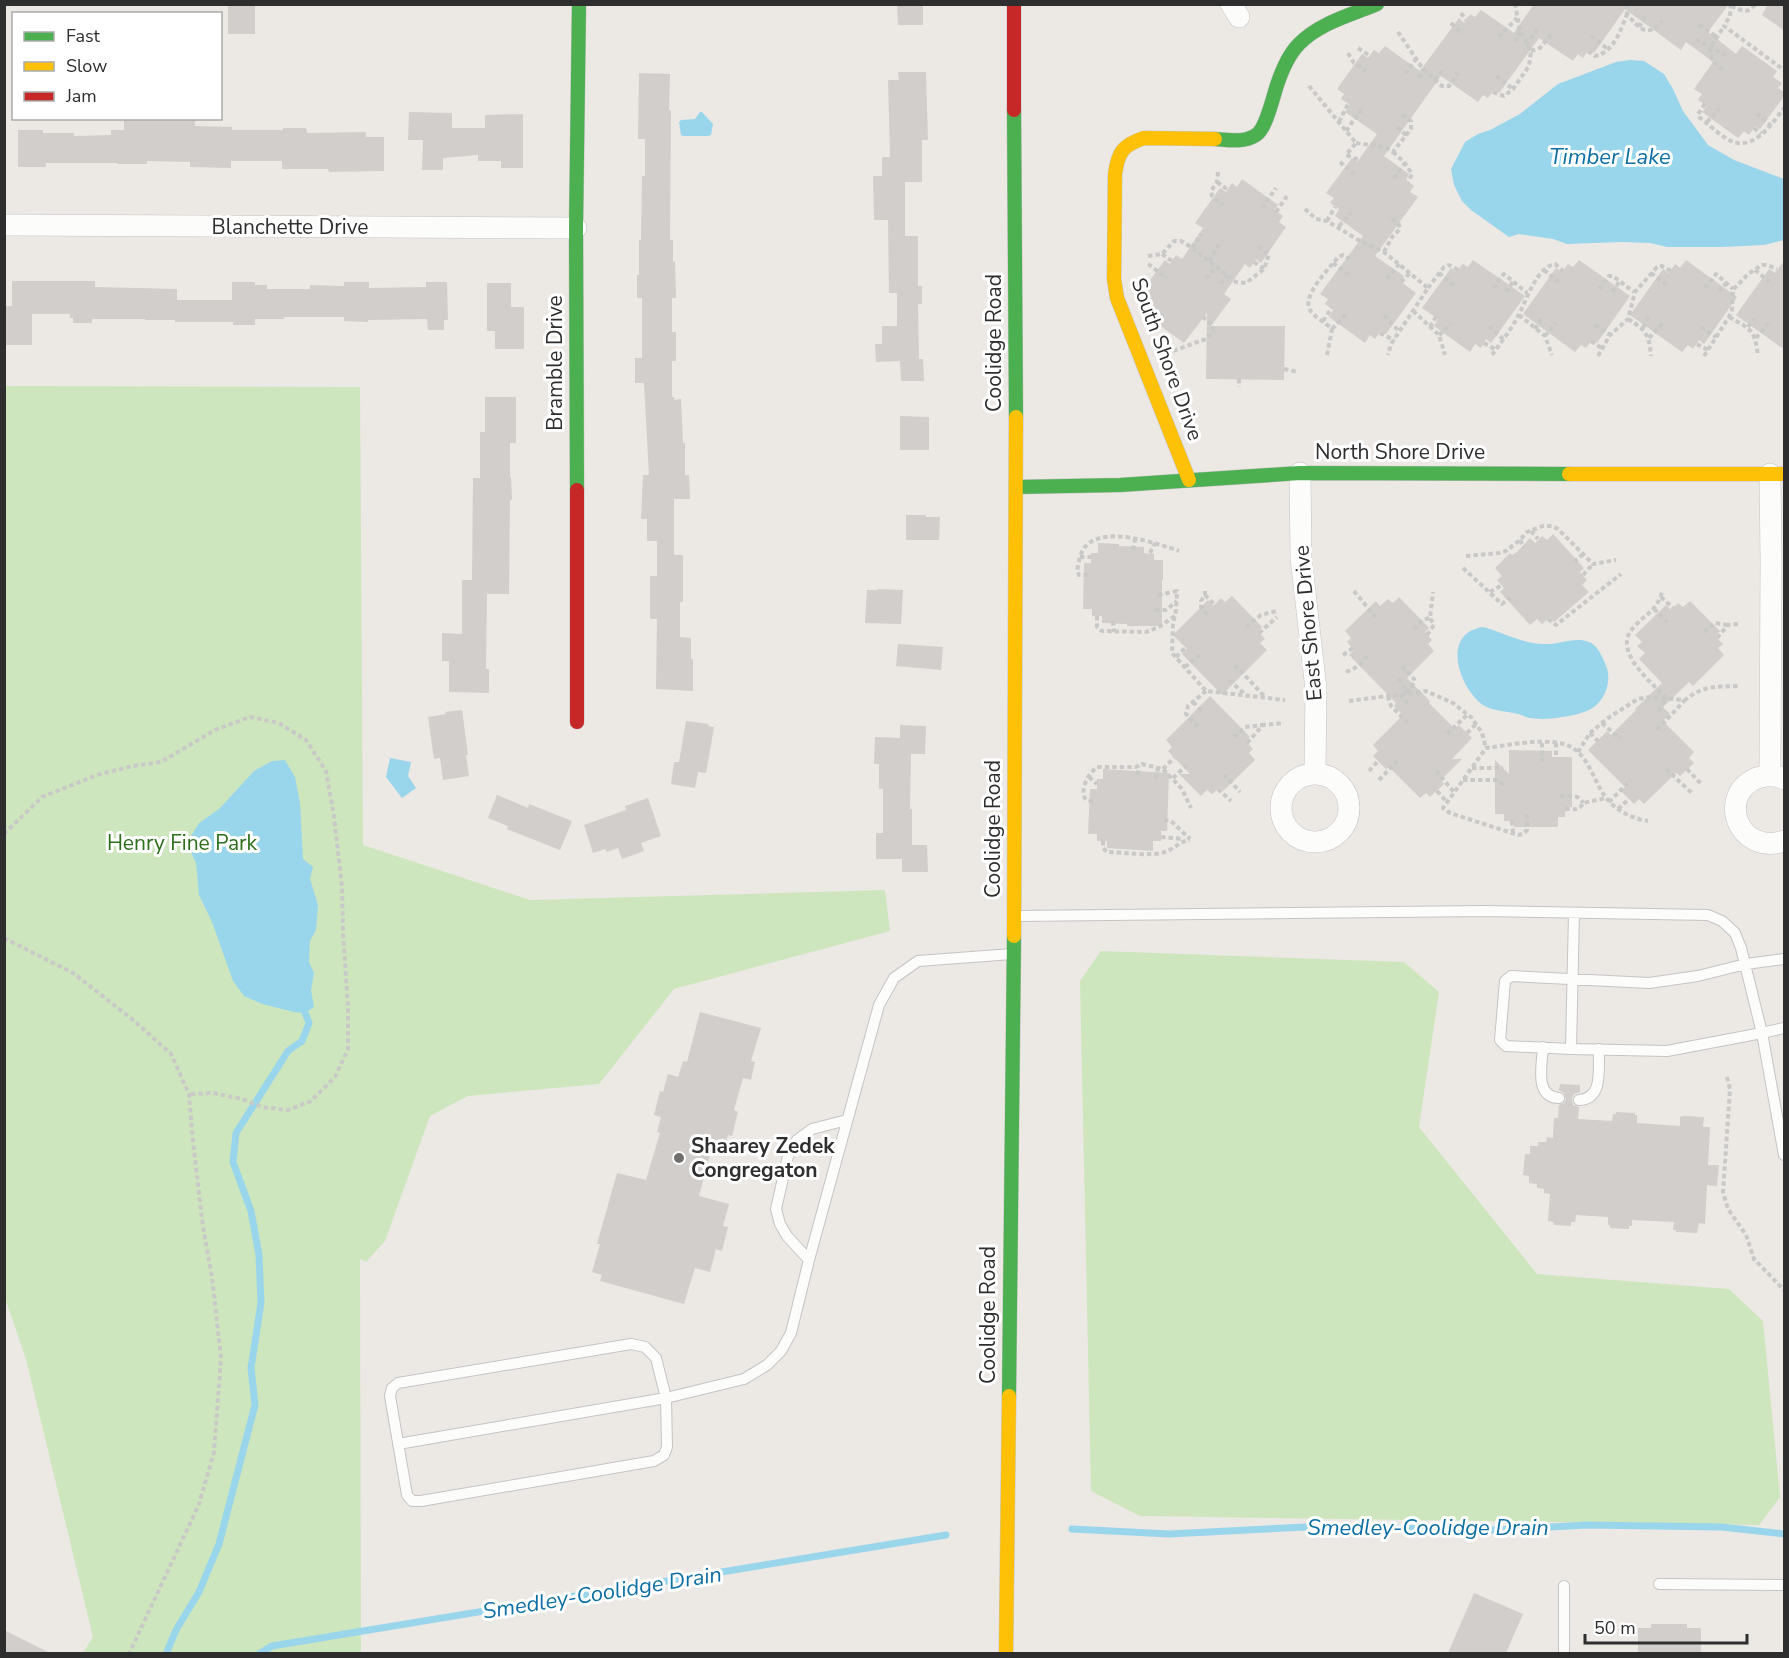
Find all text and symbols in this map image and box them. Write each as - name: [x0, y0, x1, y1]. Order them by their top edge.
- legend: [12, 12, 222, 120]
- text: Fast: [66, 24, 101, 48]
- text: Slow: [66, 54, 107, 78]
- text: Jam: [65, 84, 97, 108]
- water label: Timber Lake: [1549, 142, 1671, 172]
- street label: Blanchette Drive: [212, 213, 368, 241]
- street label: Coolidge Road: [980, 274, 1008, 412]
- street label: South Shore Drive: [1125, 274, 1209, 444]
- street label: Bramble Drive: [541, 295, 569, 431]
- street label: North Shore Drive: [1315, 438, 1485, 466]
- street label: East Shore Drive: [1287, 544, 1329, 702]
- street label: Coolidge Road: [979, 760, 1007, 898]
- park label: Henry Fine Park: [107, 829, 258, 857]
- place label: Shaarey Zedek Congregaton: [691, 1132, 835, 1184]
- marker: Shaarey Zedek Congregaton: [672, 1151, 686, 1165]
- street label: Coolidge Road: [974, 1246, 1002, 1384]
- water label: Smedley-Coolidge Drain: [1307, 1513, 1549, 1543]
- water label: Smedley-Coolidge Drain: [480, 1559, 724, 1627]
- scale bar: [1585, 1607, 1747, 1645]
- text: 50 m: [1594, 1616, 1636, 1640]

